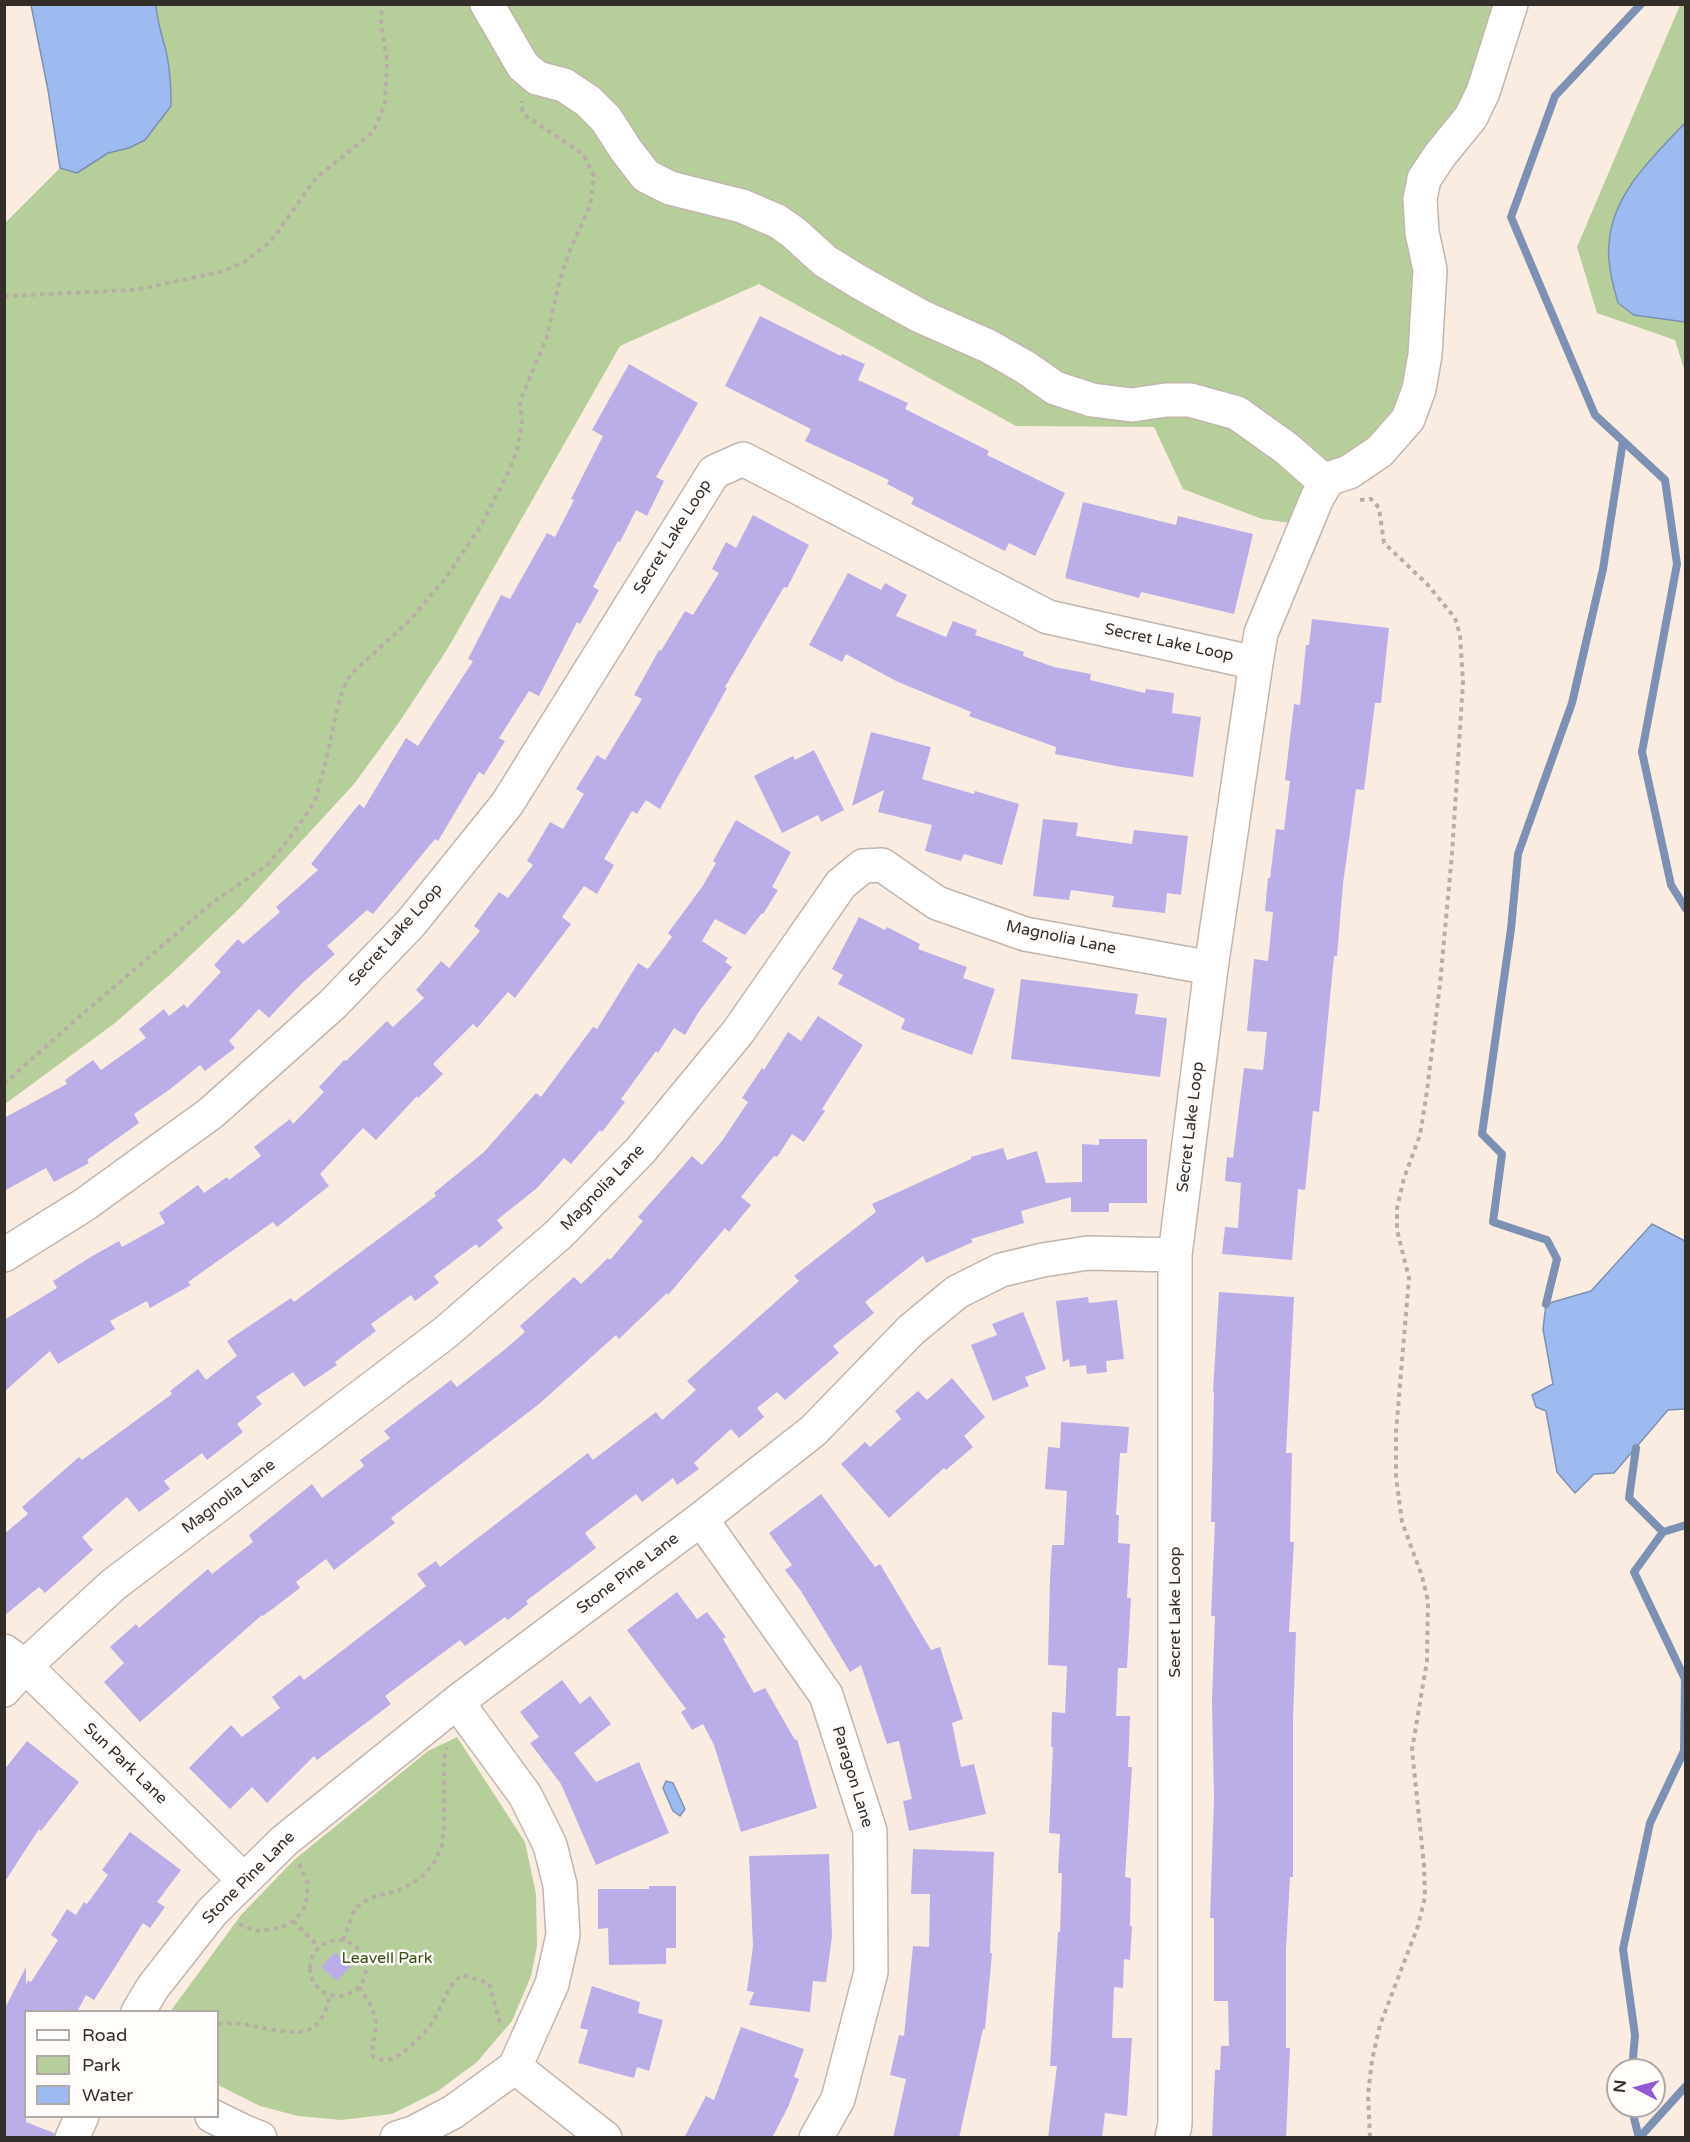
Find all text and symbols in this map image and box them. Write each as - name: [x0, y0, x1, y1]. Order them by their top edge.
- street label: Secret Lake Loop: [630, 476, 716, 598]
- street label: Secret Lake Loop: [1103, 620, 1235, 666]
- street label: Secret Lake Loop: [345, 880, 447, 990]
- street label: Magnolia Lane: [1004, 917, 1118, 959]
- street label: Secret Lake Loop: [1173, 1061, 1209, 1193]
- street label: Magnolia Lane: [557, 1141, 649, 1235]
- street label: Magnolia Lane: [178, 1456, 280, 1538]
- street label: Stone Pine Lane: [573, 1529, 683, 1619]
- street label: Secret Lake Loop: [1166, 1546, 1186, 1678]
- street label: Sun Park Lane: [79, 1719, 171, 1809]
- street label: Paragon Lane: [827, 1724, 877, 1830]
- street label: Stone Pine Lane: [199, 1828, 299, 1928]
- park label: Leavell Park: [342, 1949, 432, 1969]
- legend: [24, 2010, 219, 2118]
- text: Road: [82, 2024, 127, 2046]
- text: Park: [82, 2054, 120, 2076]
- north arrow: [1606, 2058, 1666, 2118]
- text: N: [1609, 2079, 1631, 2094]
- text: Water: [82, 2084, 133, 2106]

